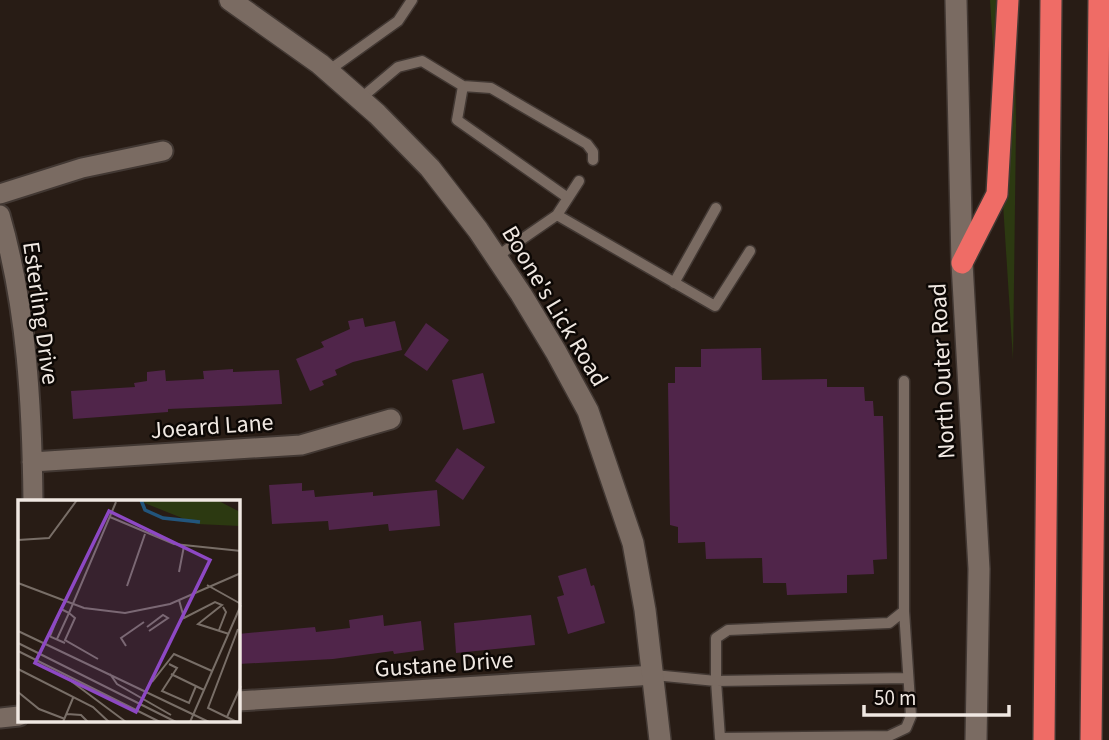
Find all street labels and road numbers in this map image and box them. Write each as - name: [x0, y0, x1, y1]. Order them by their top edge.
- street label: Boone's Lick Road: [493, 219, 616, 393]
- street label: Esterling Drive: [13, 239, 68, 387]
- street label: North Outer Road: [920, 282, 965, 460]
- street label: Joeard Lane: [149, 405, 275, 448]
- street label: Gustane Drive: [373, 642, 515, 687]

